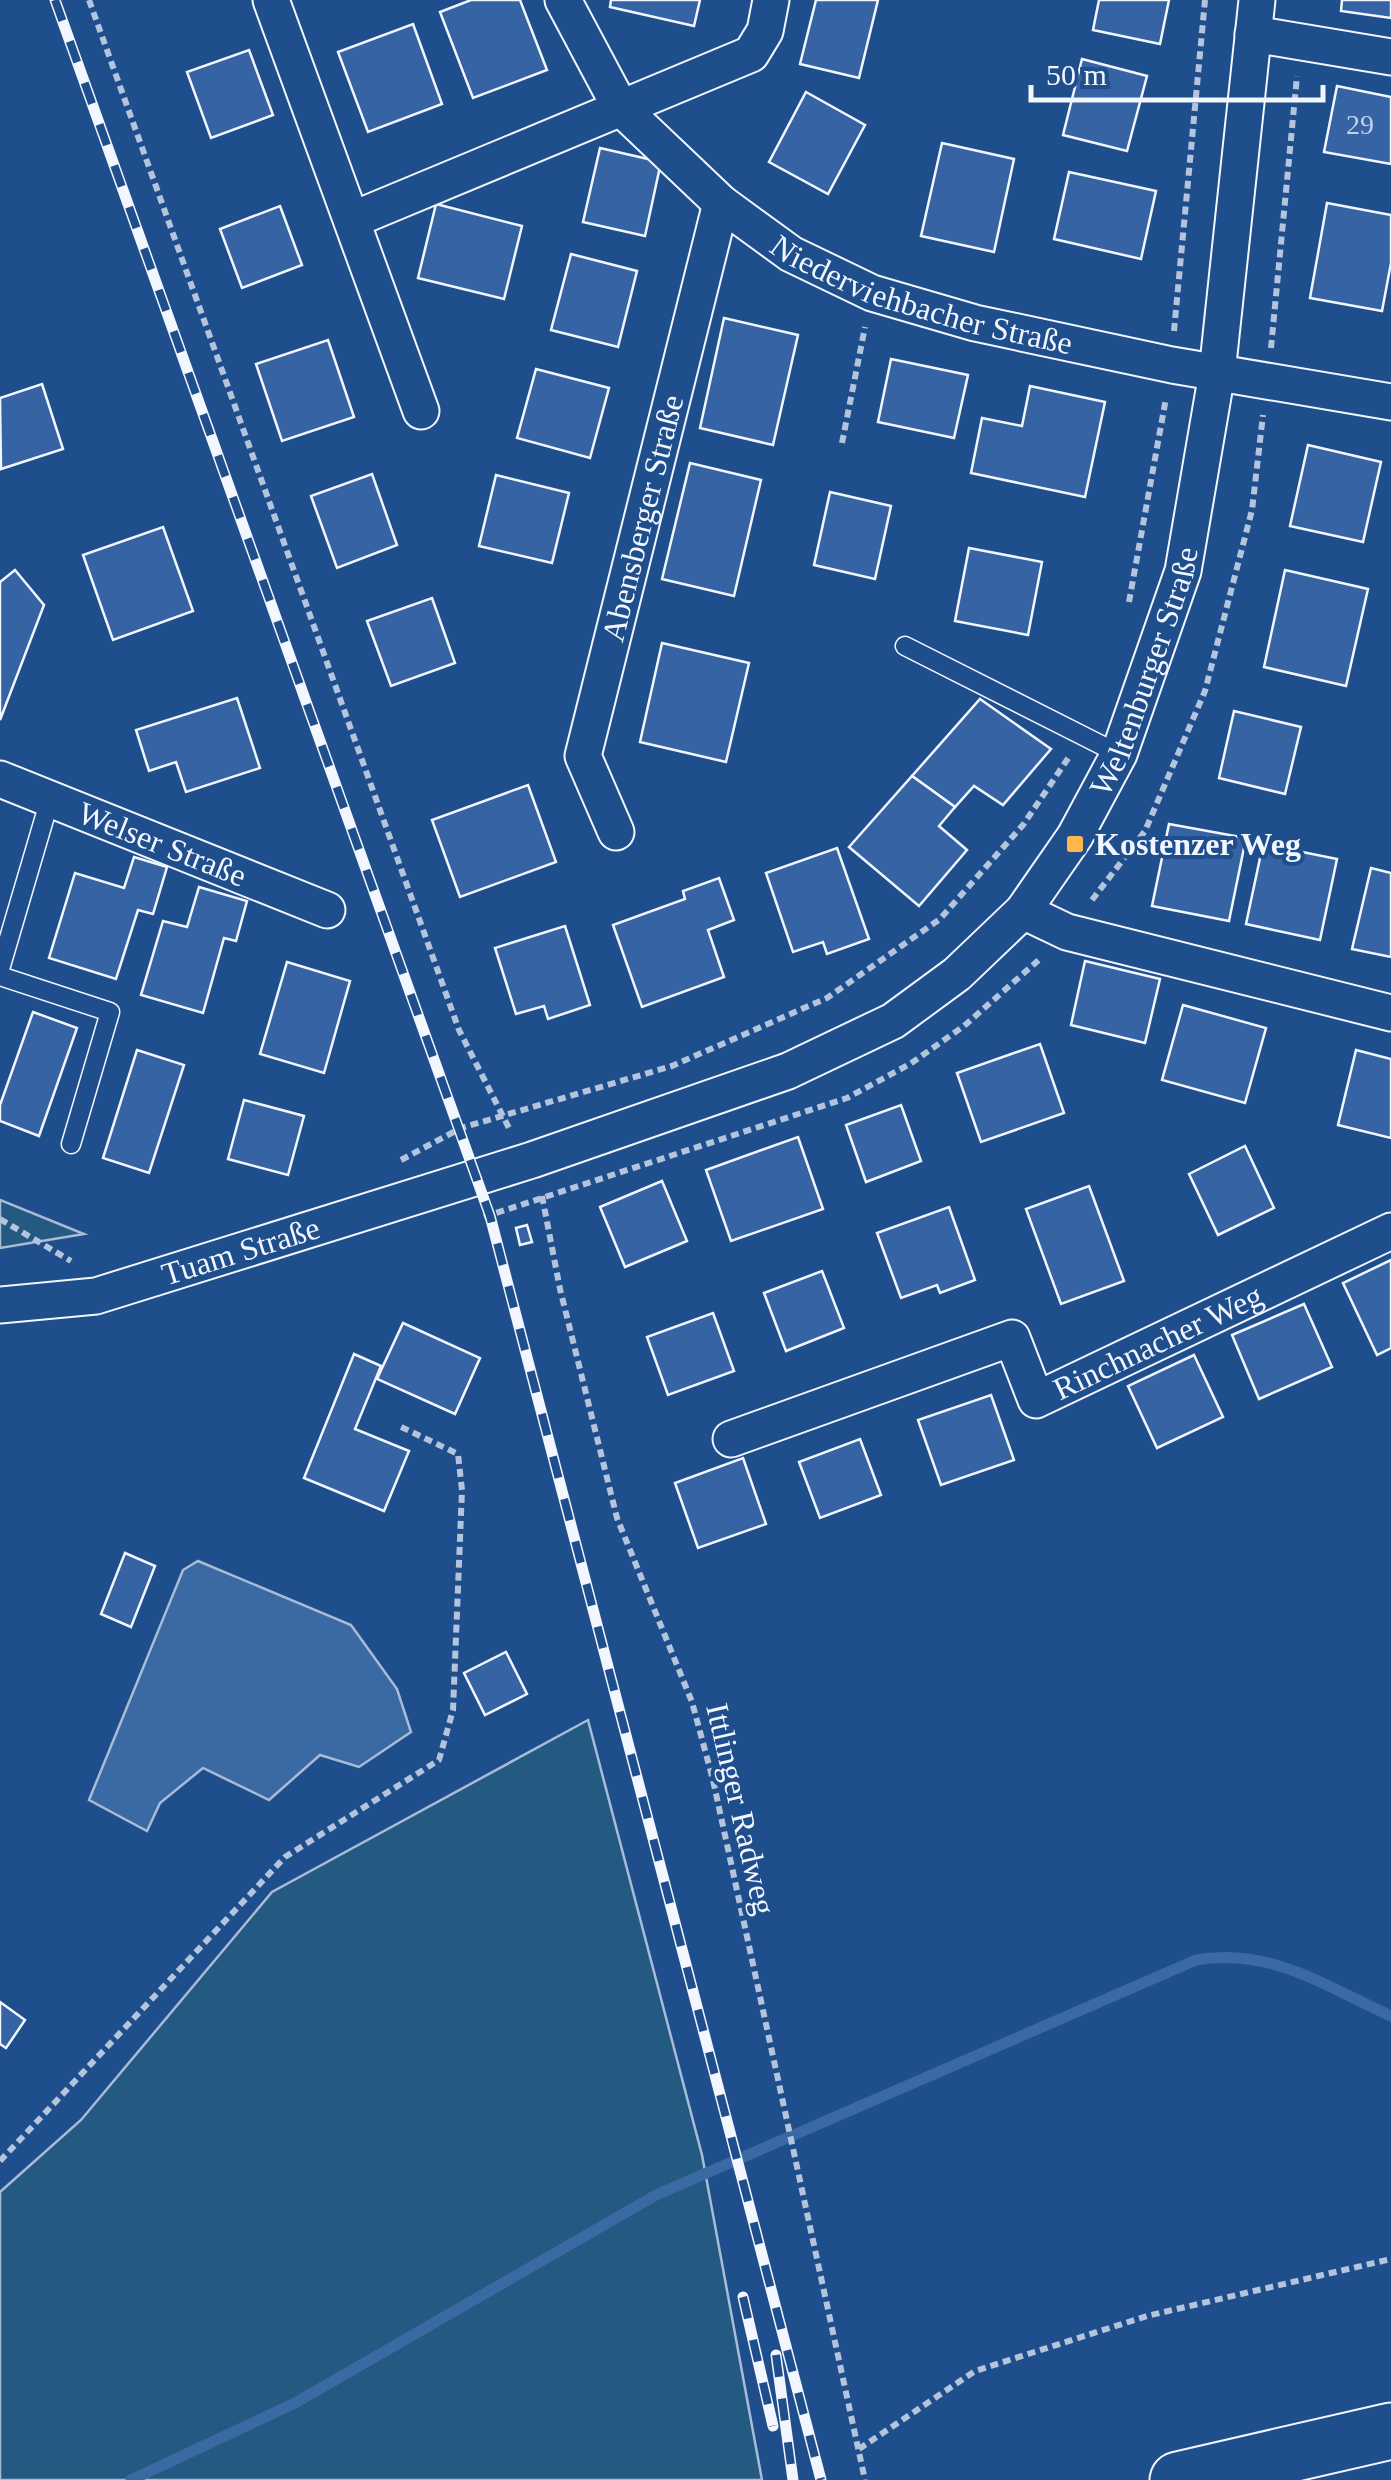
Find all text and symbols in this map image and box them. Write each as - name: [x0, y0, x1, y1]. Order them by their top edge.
- scale bar: [1031, 40, 1324, 102]
- text: 50 m: [1046, 58, 1107, 91]
- house number: 29: [1346, 109, 1374, 140]
- street label: Niederviehbacher Straße: [764, 227, 1076, 361]
- street label: Abensberger Straße: [594, 391, 690, 645]
- street label: Weltenburger Straße: [1082, 544, 1205, 802]
- street label: Welser Straße: [73, 794, 252, 894]
- place label: Kostenzer Weg: [1095, 826, 1301, 862]
- marker: Kostenzer Weg: [1064, 833, 1086, 855]
- street label: Tuam Straße: [157, 1209, 324, 1292]
- street label: Rinchnacher Weg: [1048, 1277, 1268, 1407]
- street label: Ittlinger Radweg: [699, 1700, 783, 1918]

